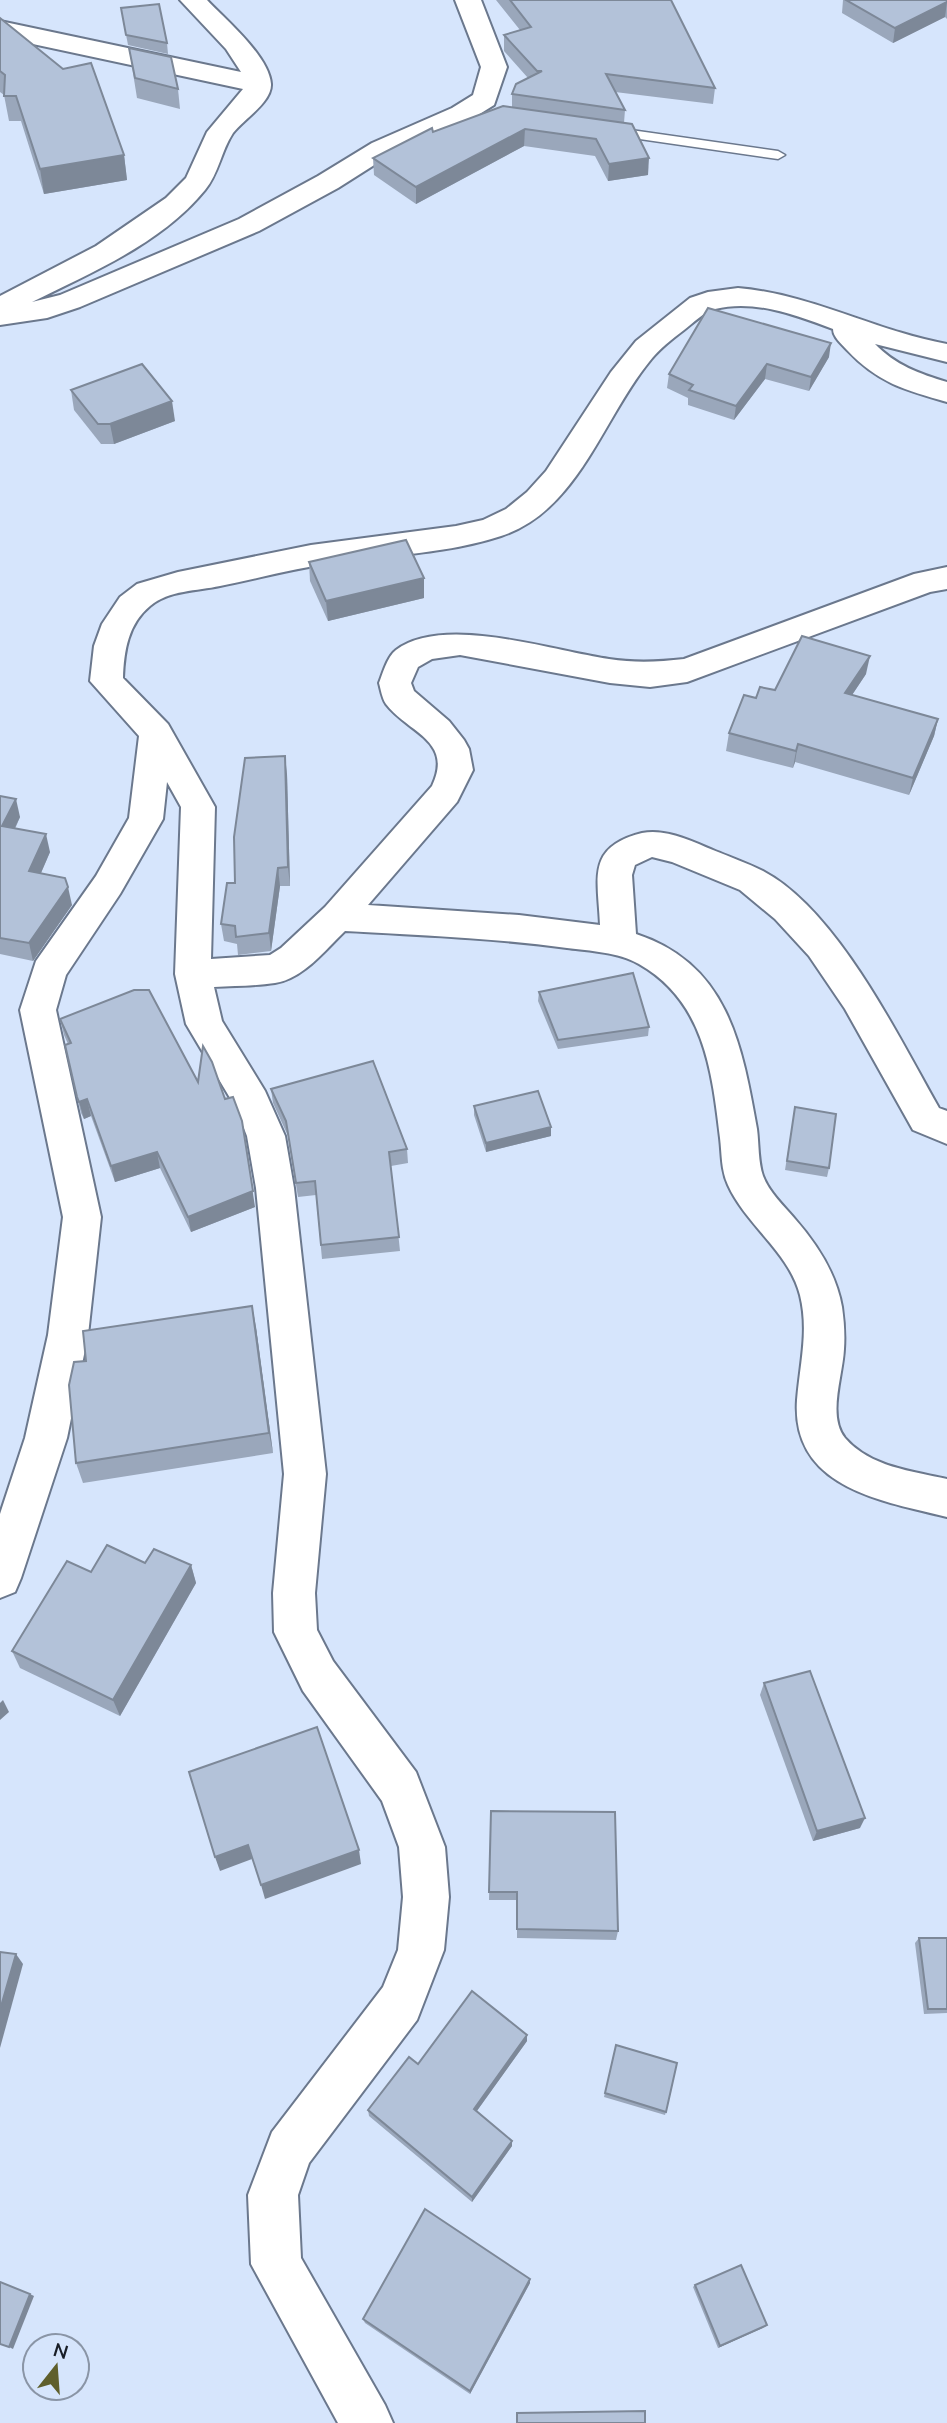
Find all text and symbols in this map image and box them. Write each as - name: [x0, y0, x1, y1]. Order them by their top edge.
- north arrow: [21, 2332, 91, 2402]
- text: N: [51, 2337, 71, 2364]

